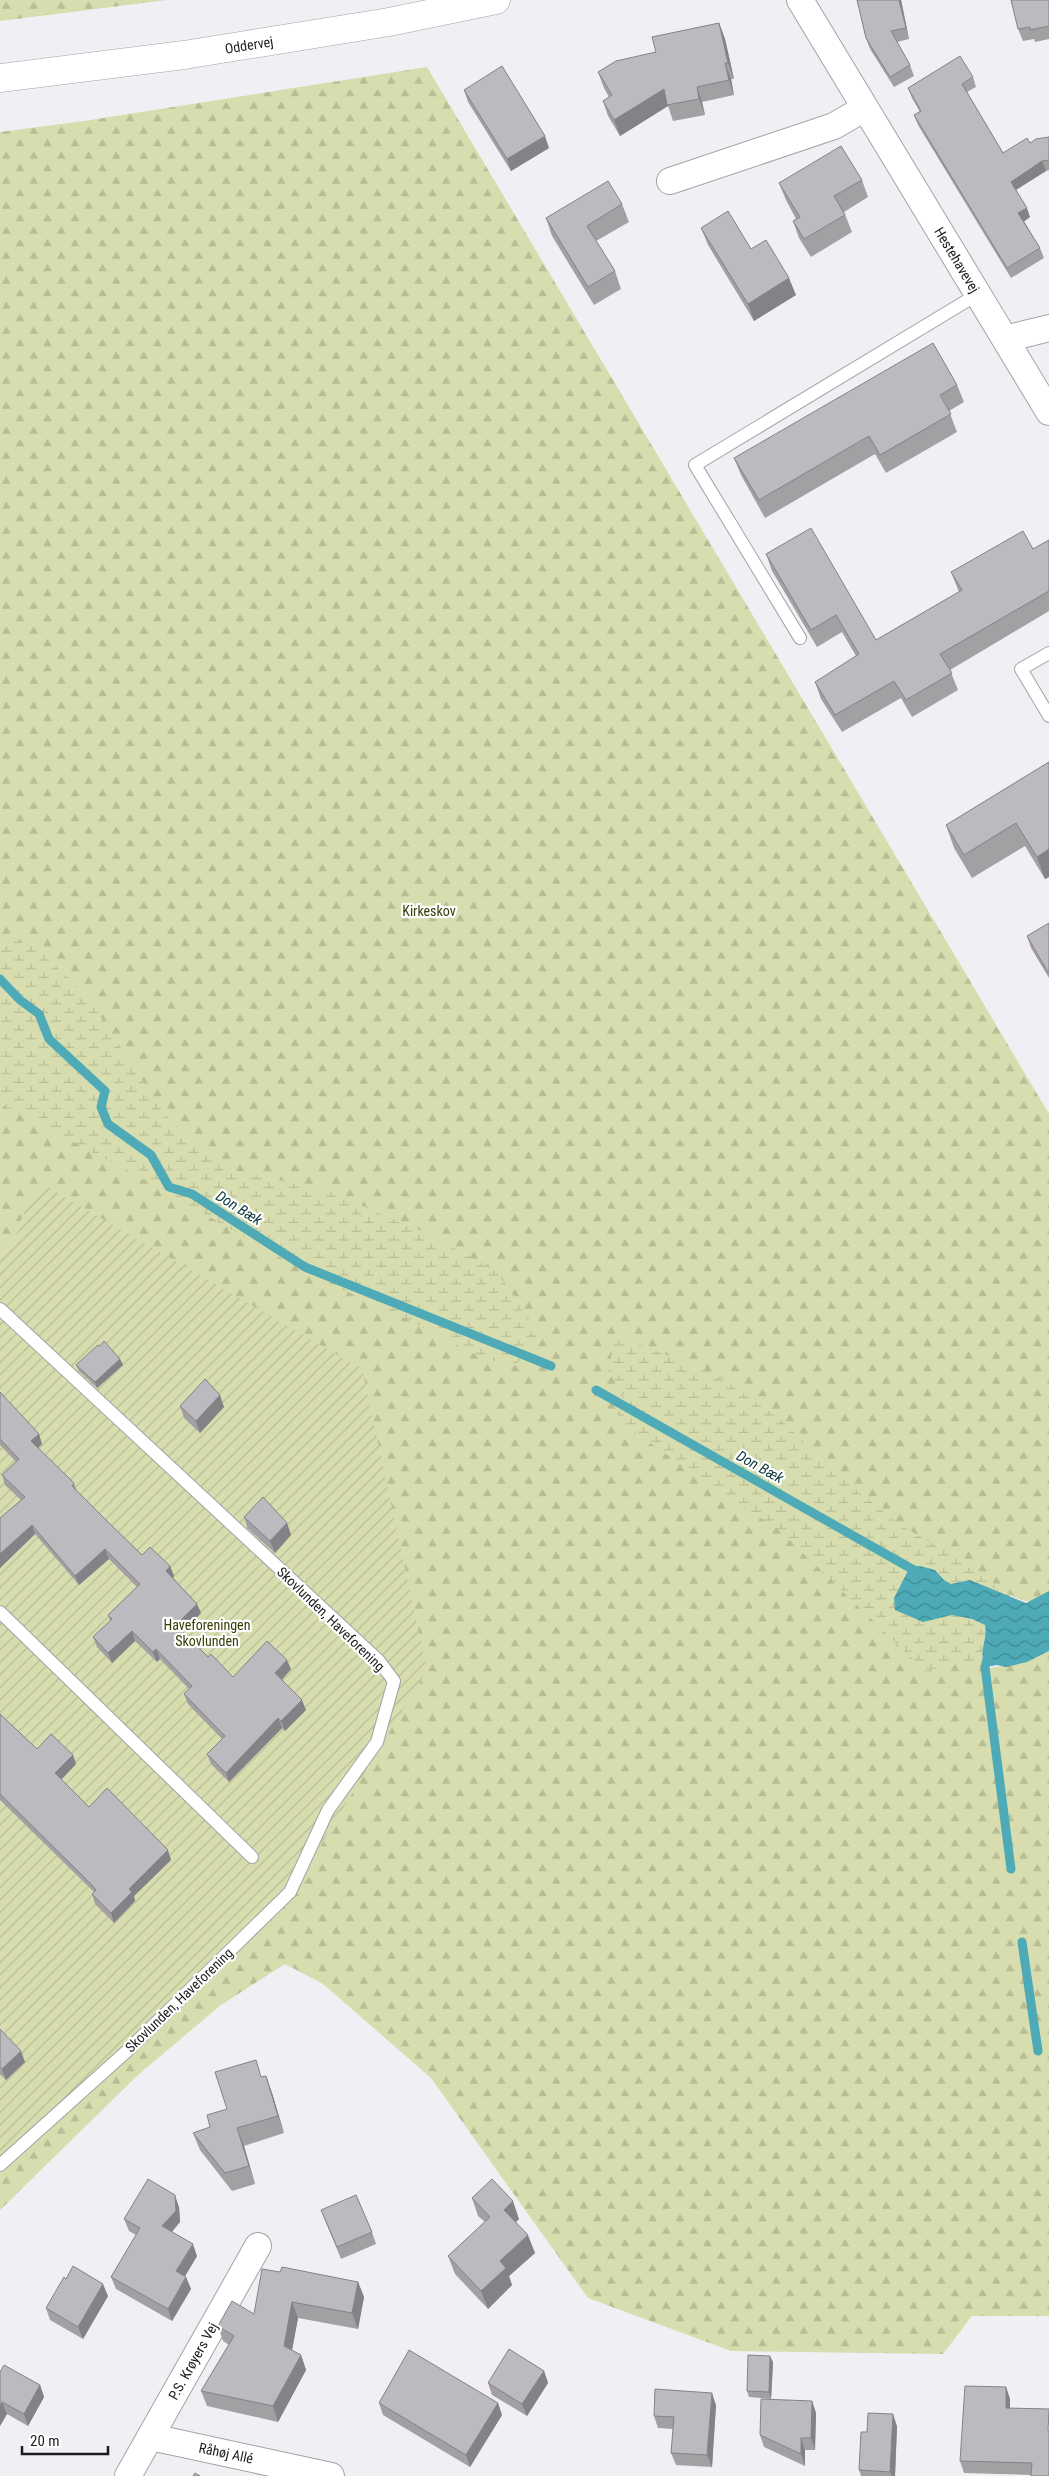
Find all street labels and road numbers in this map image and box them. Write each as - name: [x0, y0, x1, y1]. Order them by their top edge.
- street label: Oddervej: [224, 33, 274, 57]
- street label: Hestehavevej: [931, 224, 983, 296]
- street label: Skovlunden, Haveforening: [274, 1564, 388, 1674]
- street label: Skovlunden, Haveforening: [122, 1945, 236, 2055]
- street label: P.S. Krøyers Vej: [165, 2320, 221, 2402]
- street label: Råhøj Allé: [197, 2439, 255, 2467]

